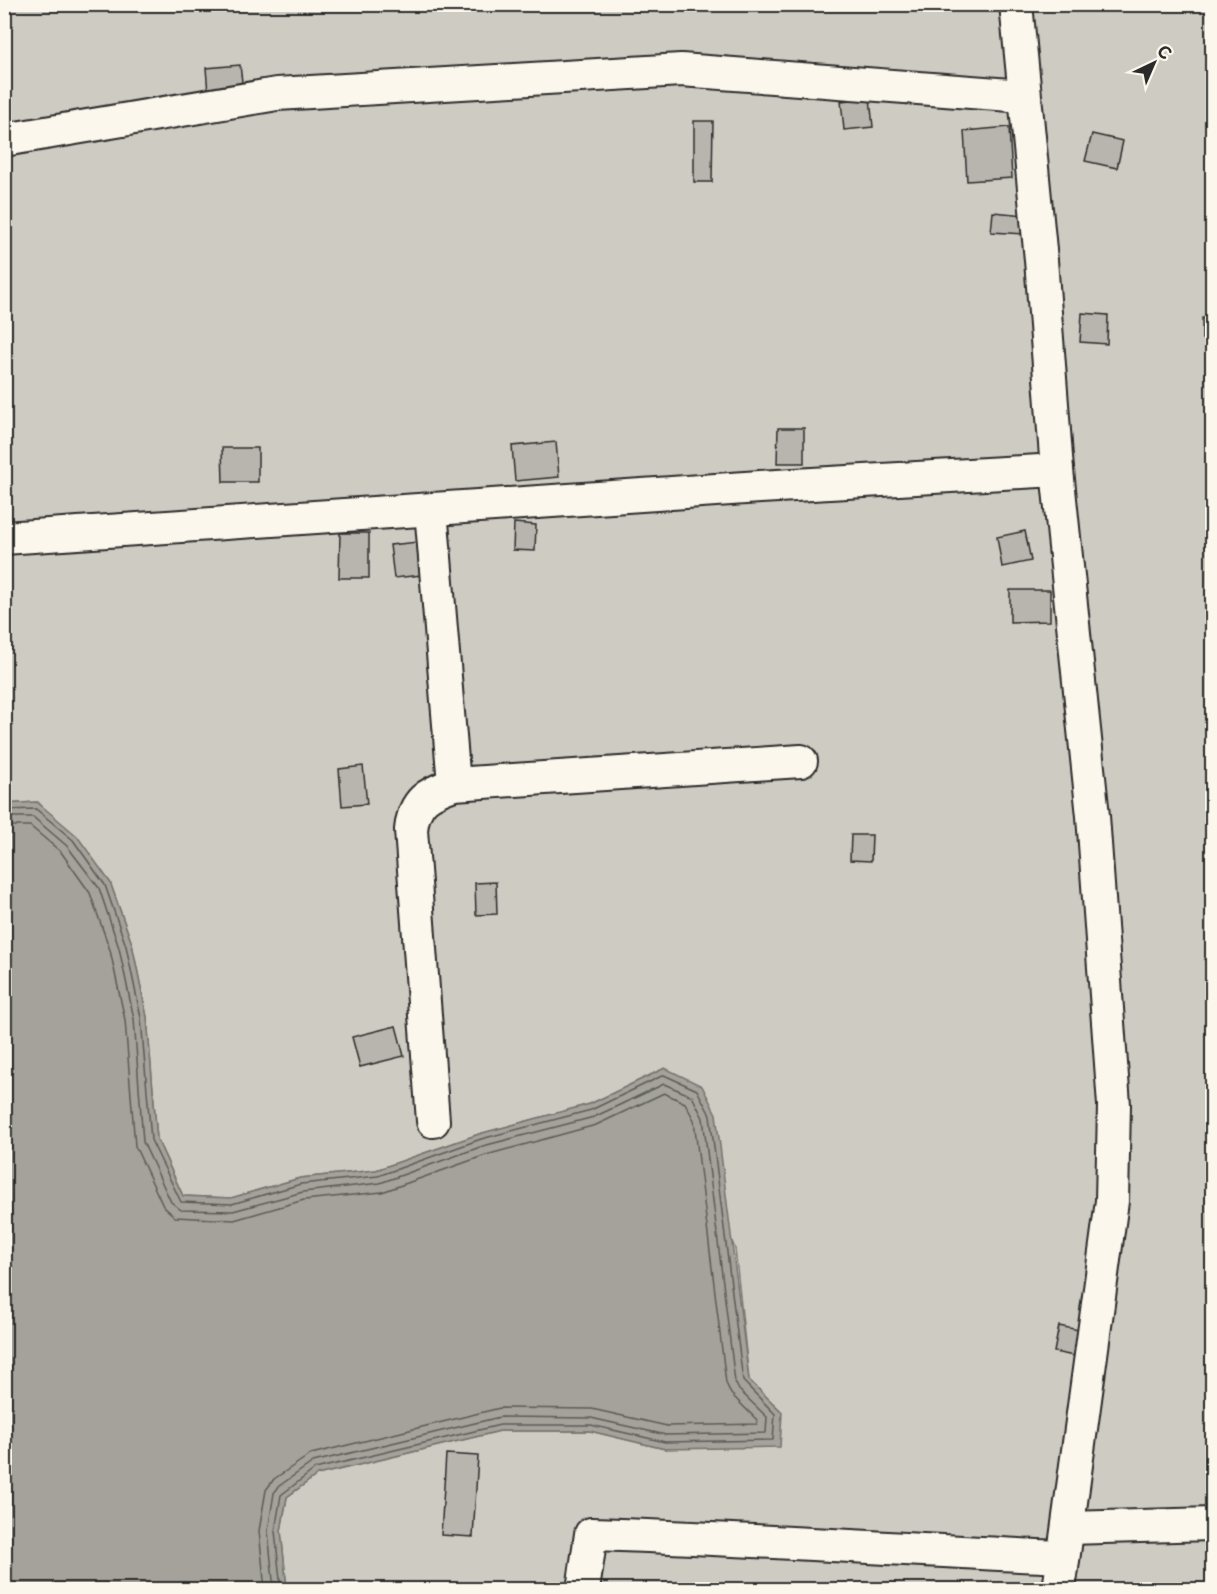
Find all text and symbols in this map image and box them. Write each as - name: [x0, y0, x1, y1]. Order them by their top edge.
- north arrow: [1124, 33, 1184, 93]
- text: С: [1152, 39, 1178, 64]

